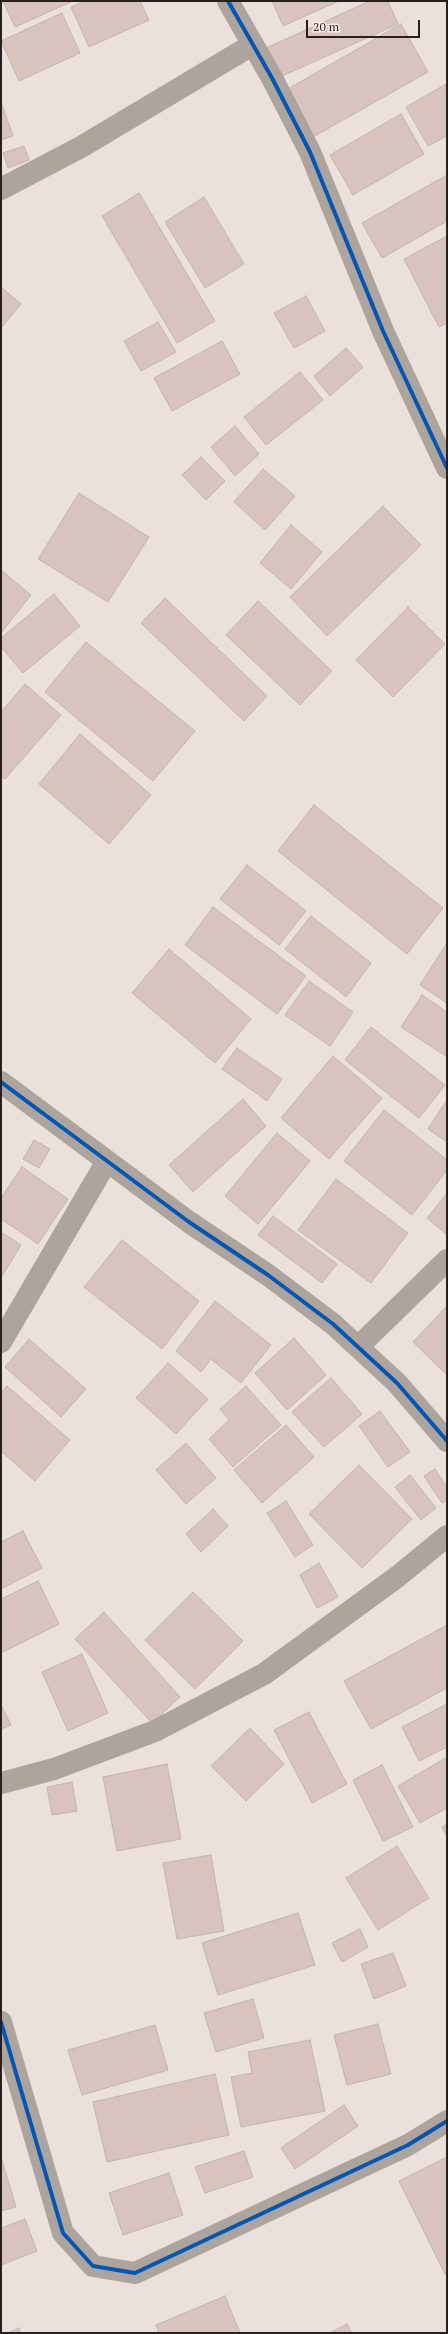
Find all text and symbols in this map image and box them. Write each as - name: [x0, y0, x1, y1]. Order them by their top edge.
- scale bar: [308, 12, 422, 38]
- text: 20 m: [313, 19, 339, 34]

